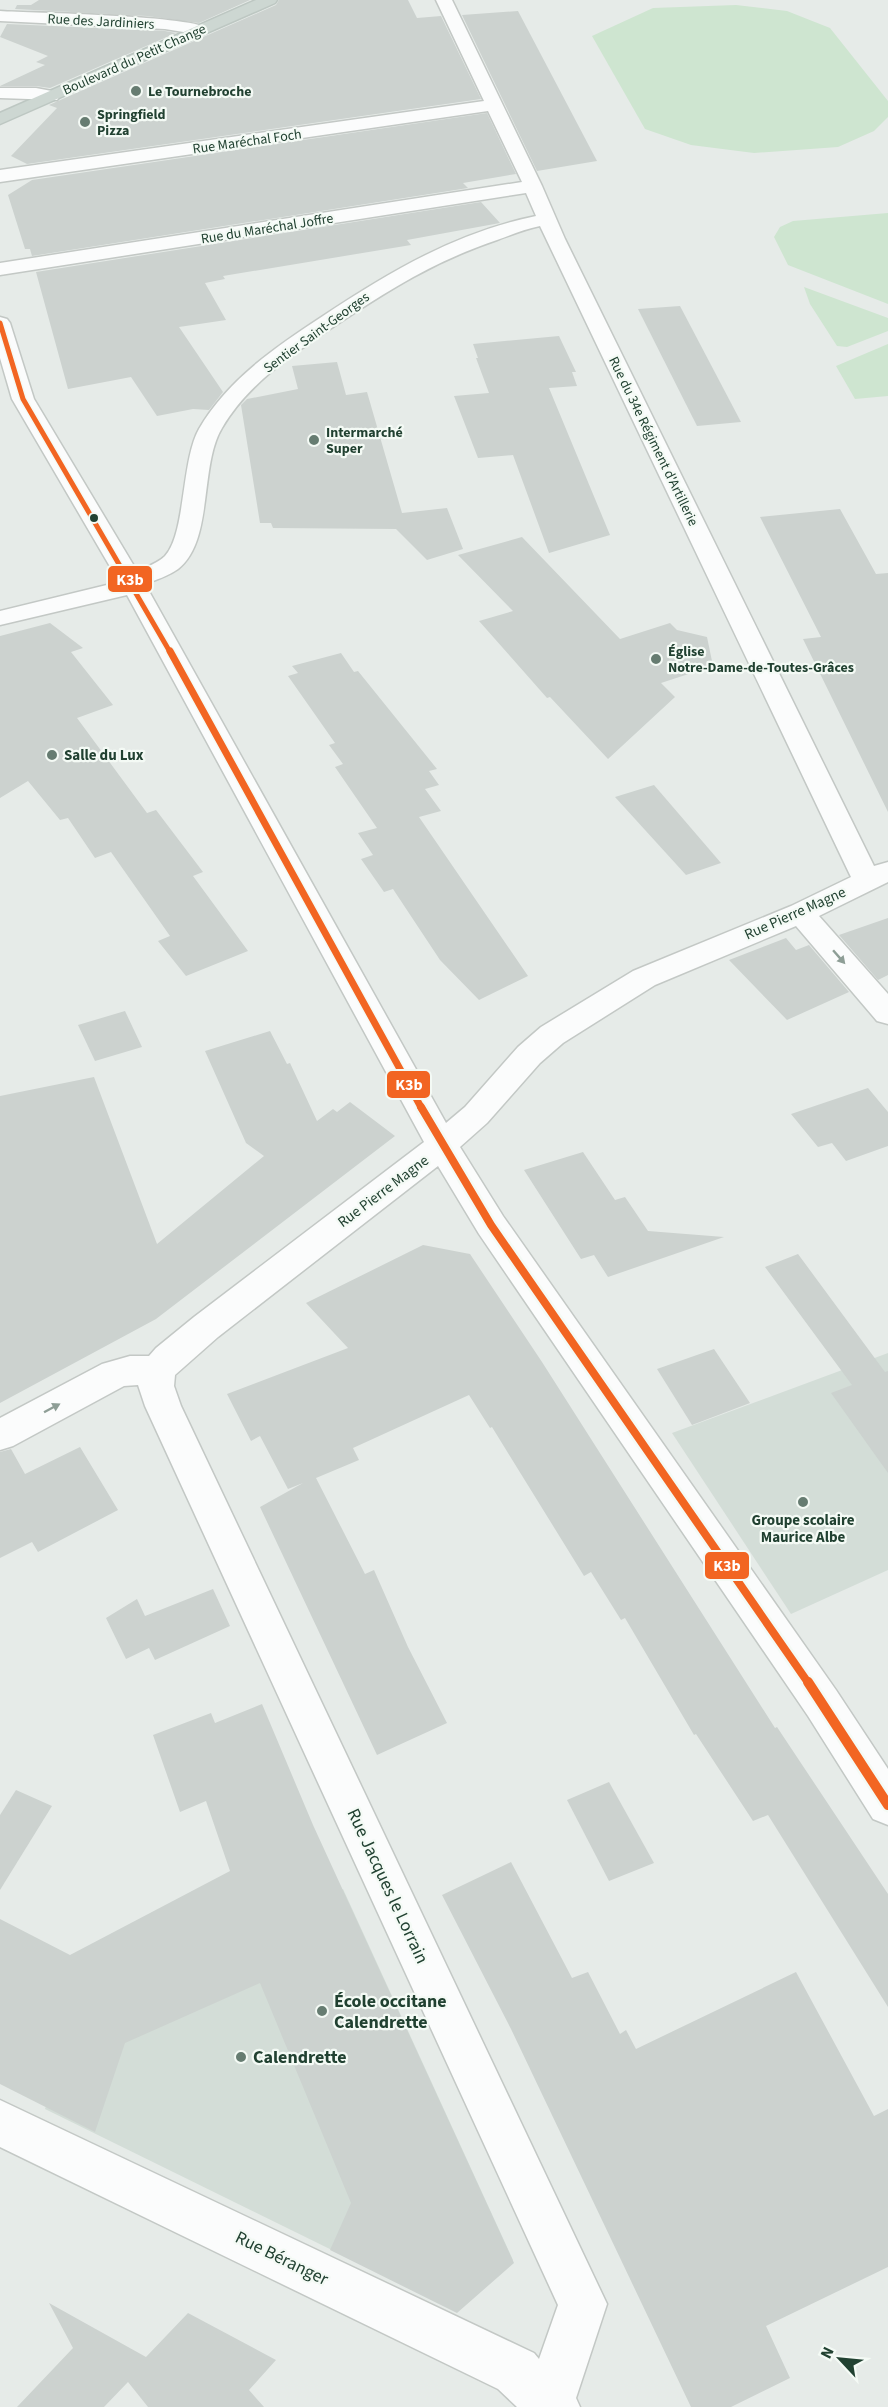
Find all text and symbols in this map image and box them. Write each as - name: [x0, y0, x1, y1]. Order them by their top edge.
- street label: Rue des Jardiniers: [47, 9, 155, 35]
- street label: Boulevard du Petit Change: [60, 19, 209, 101]
- place label: Le Tournebroche: [148, 82, 251, 102]
- marker: Le Tournebroche: [129, 84, 143, 98]
- place label: Springfield Pizza: [97, 105, 166, 141]
- marker: Springfield Pizza: [78, 115, 92, 129]
- street label: Rue Maréchal Foch: [191, 124, 303, 160]
- street label: Rue du Maréchal Joffre: [199, 209, 335, 249]
- street label: Sentier Saint-Georges: [259, 287, 374, 378]
- street label: Rue du 34e Régiment d'Artillerie: [603, 353, 703, 530]
- place label: Intermarché Super: [326, 423, 403, 459]
- marker: Intermarché Super: [307, 433, 321, 447]
- unlabelled marker: [88, 512, 100, 524]
- line badge: K3b: [107, 565, 153, 593]
- text: K3b: [116, 569, 144, 591]
- place label: Église Notre-Dame-de-Toutes-Grâces: [668, 642, 854, 678]
- marker: Église Notre-Dame-de-Toutes-Grâces: [649, 652, 663, 666]
- place label: Salle du Lux: [64, 745, 144, 766]
- marker: Salle du Lux: [45, 748, 59, 762]
- street label: Rue Pierre Magne: [741, 882, 849, 945]
- one-way arrow: [832, 949, 845, 964]
- line badge: K3b: [386, 1070, 431, 1099]
- text: K3b: [395, 1074, 423, 1096]
- street label: Rue Pierre Magne: [333, 1150, 433, 1233]
- one-way arrow: [43, 1403, 60, 1412]
- marker: Groupe scolaire Maurice Albe: [796, 1495, 810, 1509]
- place label: Groupe scolaire Maurice Albe: [751, 1510, 855, 1548]
- line badge: K3b: [704, 1551, 750, 1580]
- text: K3b: [713, 1555, 741, 1577]
- street label: Rue Jacques le Lorrain: [341, 1804, 435, 1968]
- place label: École occitane Calendrette: [334, 1989, 447, 2035]
- marker: École occitane Calendrette: [315, 2004, 329, 2018]
- place label: Calendrette: [253, 2045, 347, 2070]
- marker: Calendrette: [234, 2050, 248, 2064]
- street label: Rue Béranger: [231, 2225, 333, 2292]
- north arrow: [810, 2329, 870, 2389]
- text: N: [815, 2343, 840, 2362]

